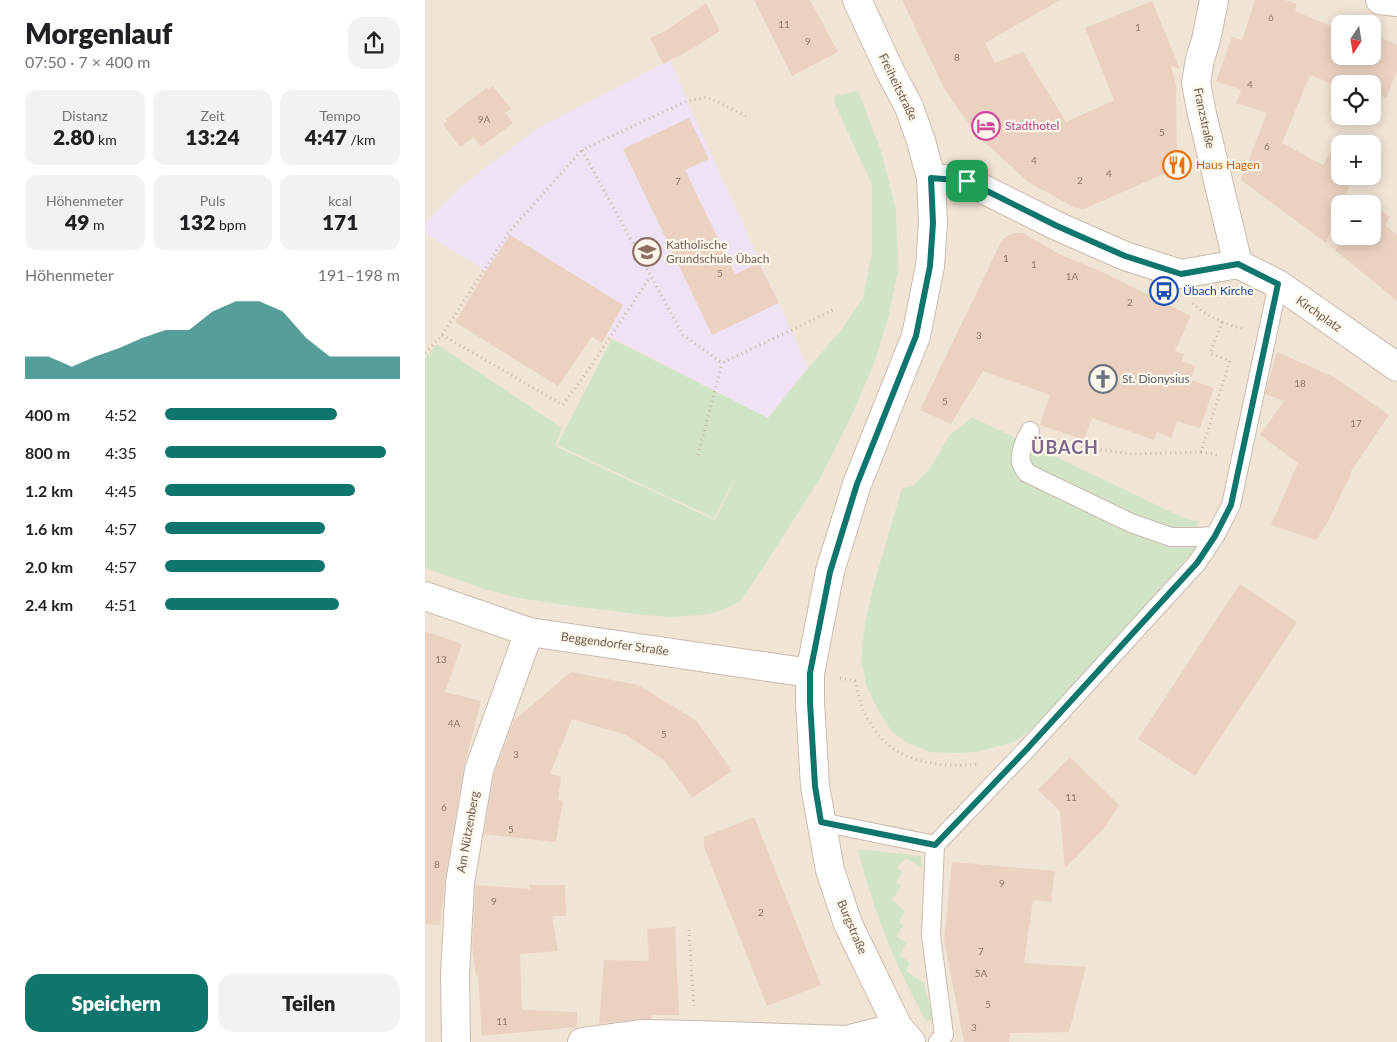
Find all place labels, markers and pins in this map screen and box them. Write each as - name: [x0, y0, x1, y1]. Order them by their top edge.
- hotel icon: Stadthotel: [971, 111, 1001, 141]
- place label: Stadthotel: [1005, 118, 1059, 133]
- restaurant icon: Haus Hagen: [1162, 150, 1192, 180]
- place label: Haus Hagen: [1196, 157, 1260, 172]
- pin: [946, 160, 988, 202]
- school or university icon: Katholische Grundschule Übach: [632, 237, 662, 267]
- place label: Katholische Grundschule Übach: [666, 237, 770, 266]
- bus stop icon: Übach Kirche: [1149, 276, 1179, 306]
- place label: Übach Kirche: [1183, 283, 1254, 298]
- church icon: St. Dionysius: [1088, 364, 1118, 394]
- place label: St. Dionysius: [1122, 371, 1190, 386]

